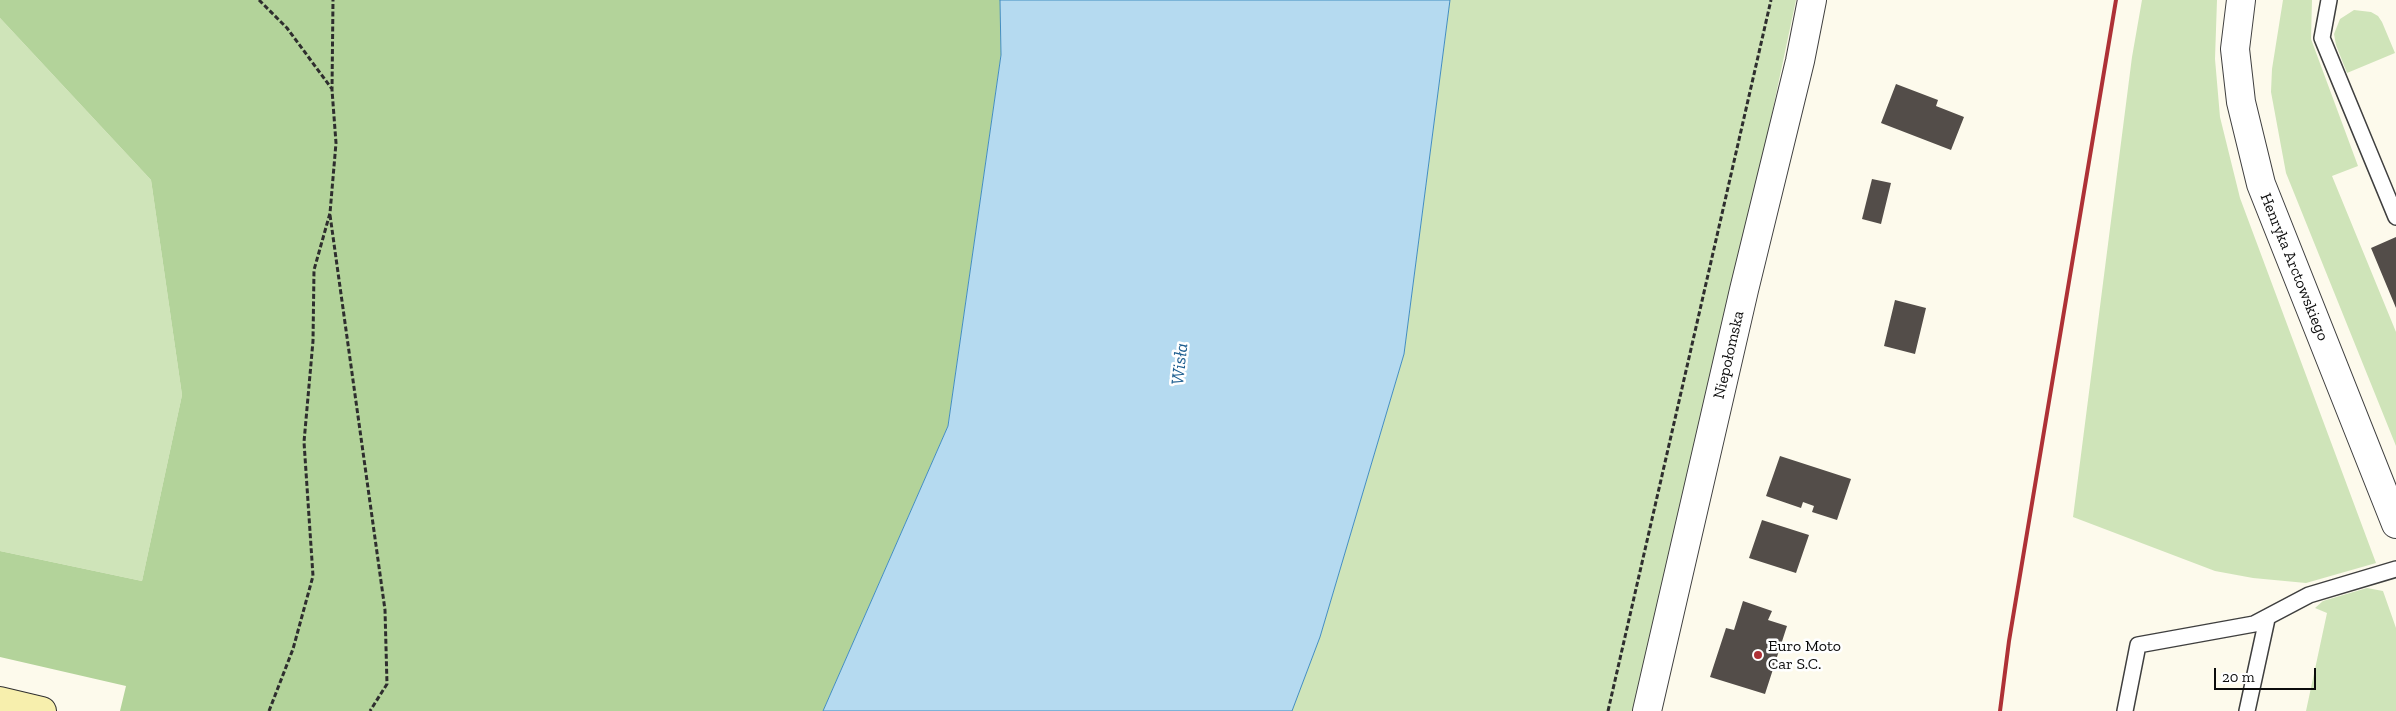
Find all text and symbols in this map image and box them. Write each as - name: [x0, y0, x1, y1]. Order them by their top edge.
- street label: Henryka Arctowskiego: [2256, 190, 2332, 344]
- street label: Niepołomska: [1710, 309, 1748, 401]
- water label: Wisła: [1167, 342, 1193, 386]
- place label: Euro Moto Car S.C.: [1768, 636, 1841, 674]
- marker: Euro Moto Car S.C.: [1752, 649, 1764, 661]
- scale bar: [2216, 658, 2318, 690]
- text: 20 m: [2222, 668, 2255, 686]

